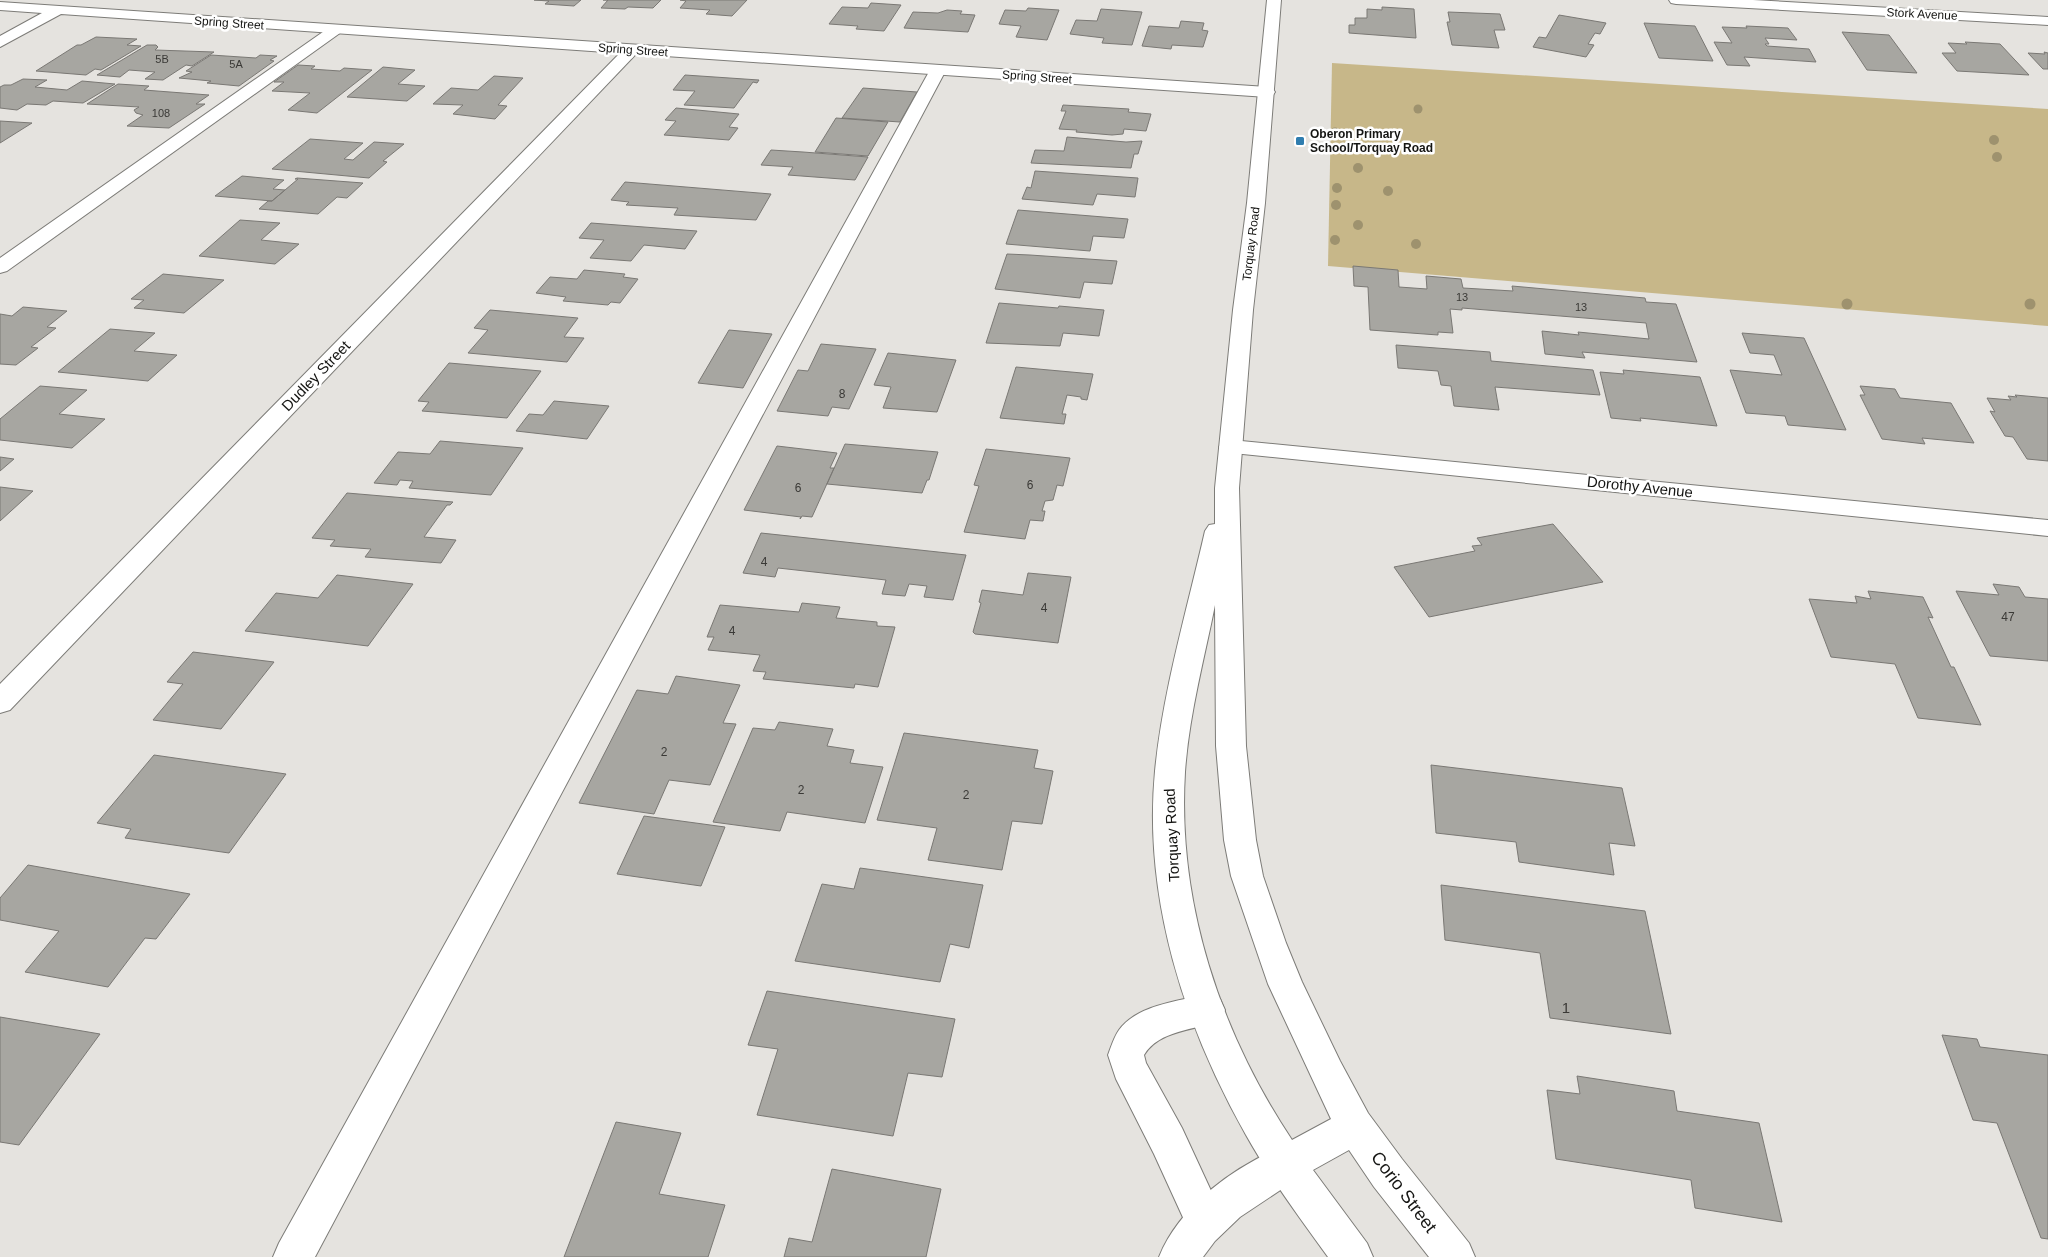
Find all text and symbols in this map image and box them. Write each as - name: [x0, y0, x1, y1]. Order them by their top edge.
- street label: Stork Avenue: [1886, 5, 1958, 23]
- street label: Spring Street: [194, 14, 265, 32]
- street label: Spring Street: [598, 41, 669, 59]
- house number: 5B: [155, 53, 169, 65]
- house number: 5A: [229, 58, 243, 70]
- street label: Spring Street: [1002, 68, 1073, 86]
- house number: 108: [152, 107, 170, 119]
- place label: Oberon Primary School/Torquay Road: [1310, 127, 1433, 155]
- marker: Oberon Primary School/Torquay Road: [1294, 135, 1306, 147]
- street label: Torquay Road: [1239, 206, 1263, 282]
- house number: 13: [1456, 291, 1468, 303]
- house number: 13: [1575, 301, 1587, 313]
- street label: Dudley Street: [278, 336, 354, 414]
- house number: 8: [839, 387, 846, 401]
- street label: Dorothy Avenue: [1586, 472, 1694, 501]
- house number: 6: [1027, 478, 1034, 492]
- house number: 6: [795, 481, 802, 495]
- house number: 4: [761, 555, 768, 569]
- house number: 4: [1041, 601, 1048, 615]
- house number: 47: [2001, 610, 2015, 624]
- house number: 4: [729, 624, 736, 638]
- house number: 2: [661, 745, 668, 759]
- house number: 2: [798, 783, 805, 797]
- house number: 2: [963, 788, 970, 802]
- street label: Torquay Road: [1161, 788, 1182, 882]
- house number: 1: [1562, 999, 1570, 1016]
- street label: Corio Street: [1367, 1148, 1441, 1236]

